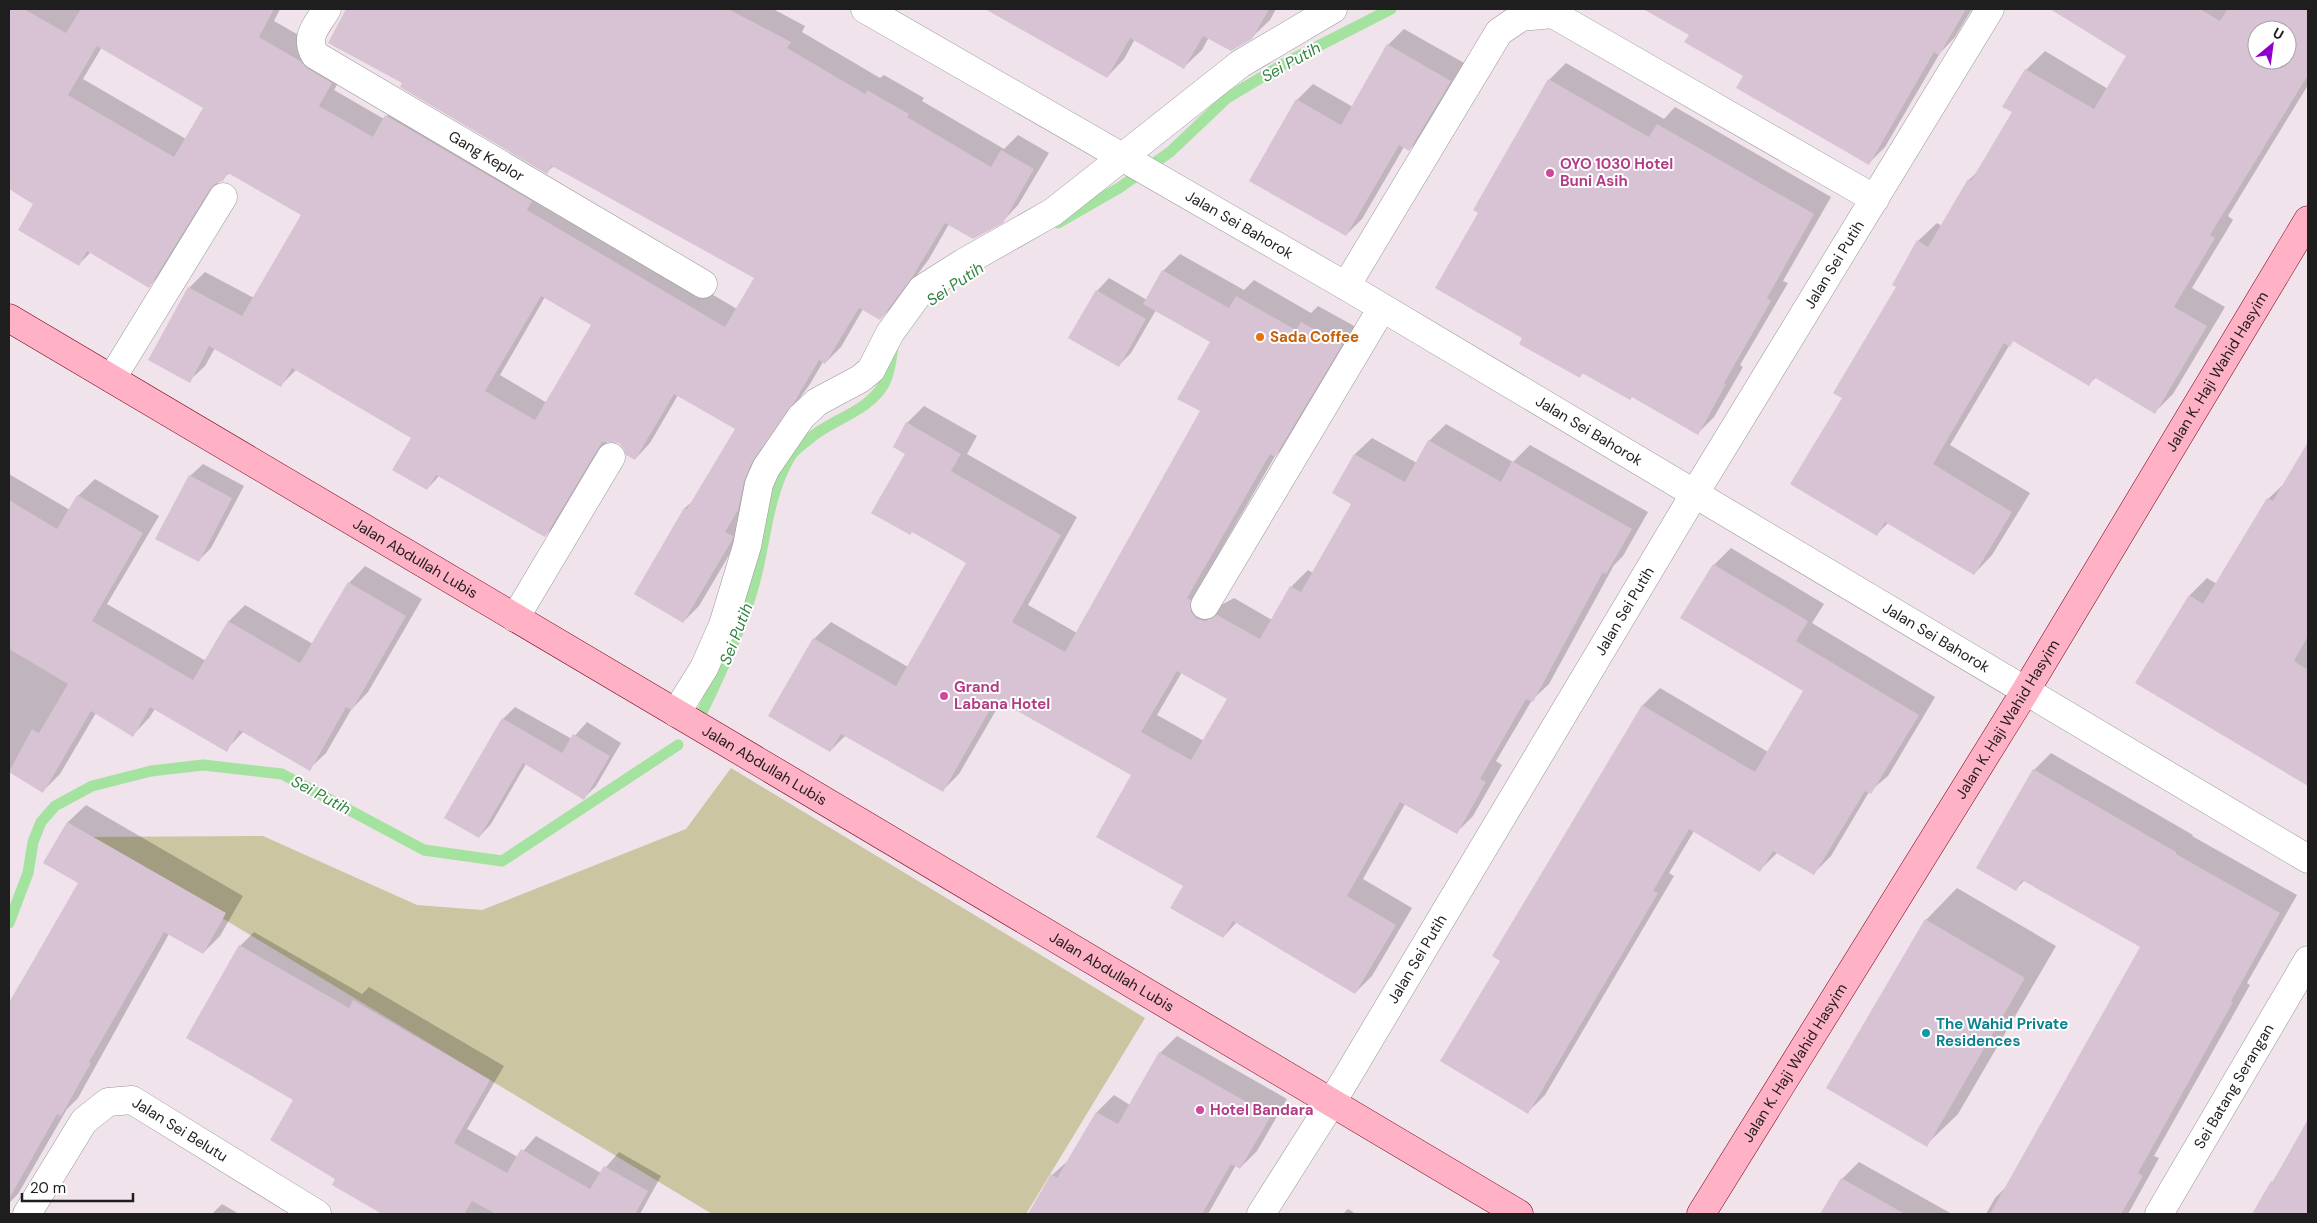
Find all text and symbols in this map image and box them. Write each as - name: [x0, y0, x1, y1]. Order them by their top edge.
- north arrow: [2247, 20, 2297, 70]
- text: U: [2270, 23, 2287, 44]
- water label: Sei Putih: [1258, 37, 1324, 87]
- street label: Gang Keplor: [445, 126, 528, 186]
- place label: OYO 1030 Hotel Buni Asih: [1560, 154, 1673, 191]
- marker: OYO 1030 Hotel Buni Asih: [1544, 167, 1556, 179]
- street label: Jalan Sei Bahorok: [1182, 186, 1297, 264]
- street label: Jalan Sei Putih: [1800, 217, 1869, 313]
- water label: Sei Putih: [922, 257, 988, 311]
- street label: Jalan K. Haji Wahid Hasyim: [2161, 288, 2273, 455]
- place label: Sada Coffee: [1270, 327, 1359, 347]
- marker: Sada Coffee: [1254, 331, 1266, 343]
- street label: Jalan Sei Bahorok: [1532, 391, 1647, 471]
- street label: Jalan Abdullah Lubis: [349, 514, 481, 603]
- street label: Jalan Sei Putih: [1590, 563, 1659, 659]
- street label: Jalan Sei Bahorok: [1879, 598, 1994, 677]
- water label: Sei Putih: [715, 600, 757, 668]
- street label: Jalan K. Haji Wahid Hasyim: [1951, 636, 2064, 803]
- place label: Grand Labana Hotel: [954, 677, 1050, 714]
- marker: Grand Labana Hotel: [938, 690, 950, 702]
- street label: Jalan Abdullah Lubis: [698, 720, 831, 810]
- water label: Sei Putih: [288, 771, 354, 819]
- street label: Jalan Sei Putih: [1383, 911, 1451, 1007]
- street label: Jalan Abdullah Lubis: [1046, 927, 1178, 1017]
- street label: Jalan K. Haji Wahid Hasyim: [1738, 979, 1852, 1146]
- place label: The Wahid Private Residences: [1936, 1014, 2068, 1051]
- street label: Sei Batang Serangan: [2189, 1020, 2278, 1153]
- marker: The Wahid Private Residences: [1920, 1027, 1932, 1039]
- street label: Jalan Sei Belutu: [128, 1092, 231, 1167]
- place label: Hotel Bandara: [1210, 1100, 1314, 1120]
- marker: Hotel Bandara: [1194, 1104, 1206, 1116]
- scale bar: [22, 1170, 134, 1202]
- text: 20 m: [30, 1178, 66, 1198]

